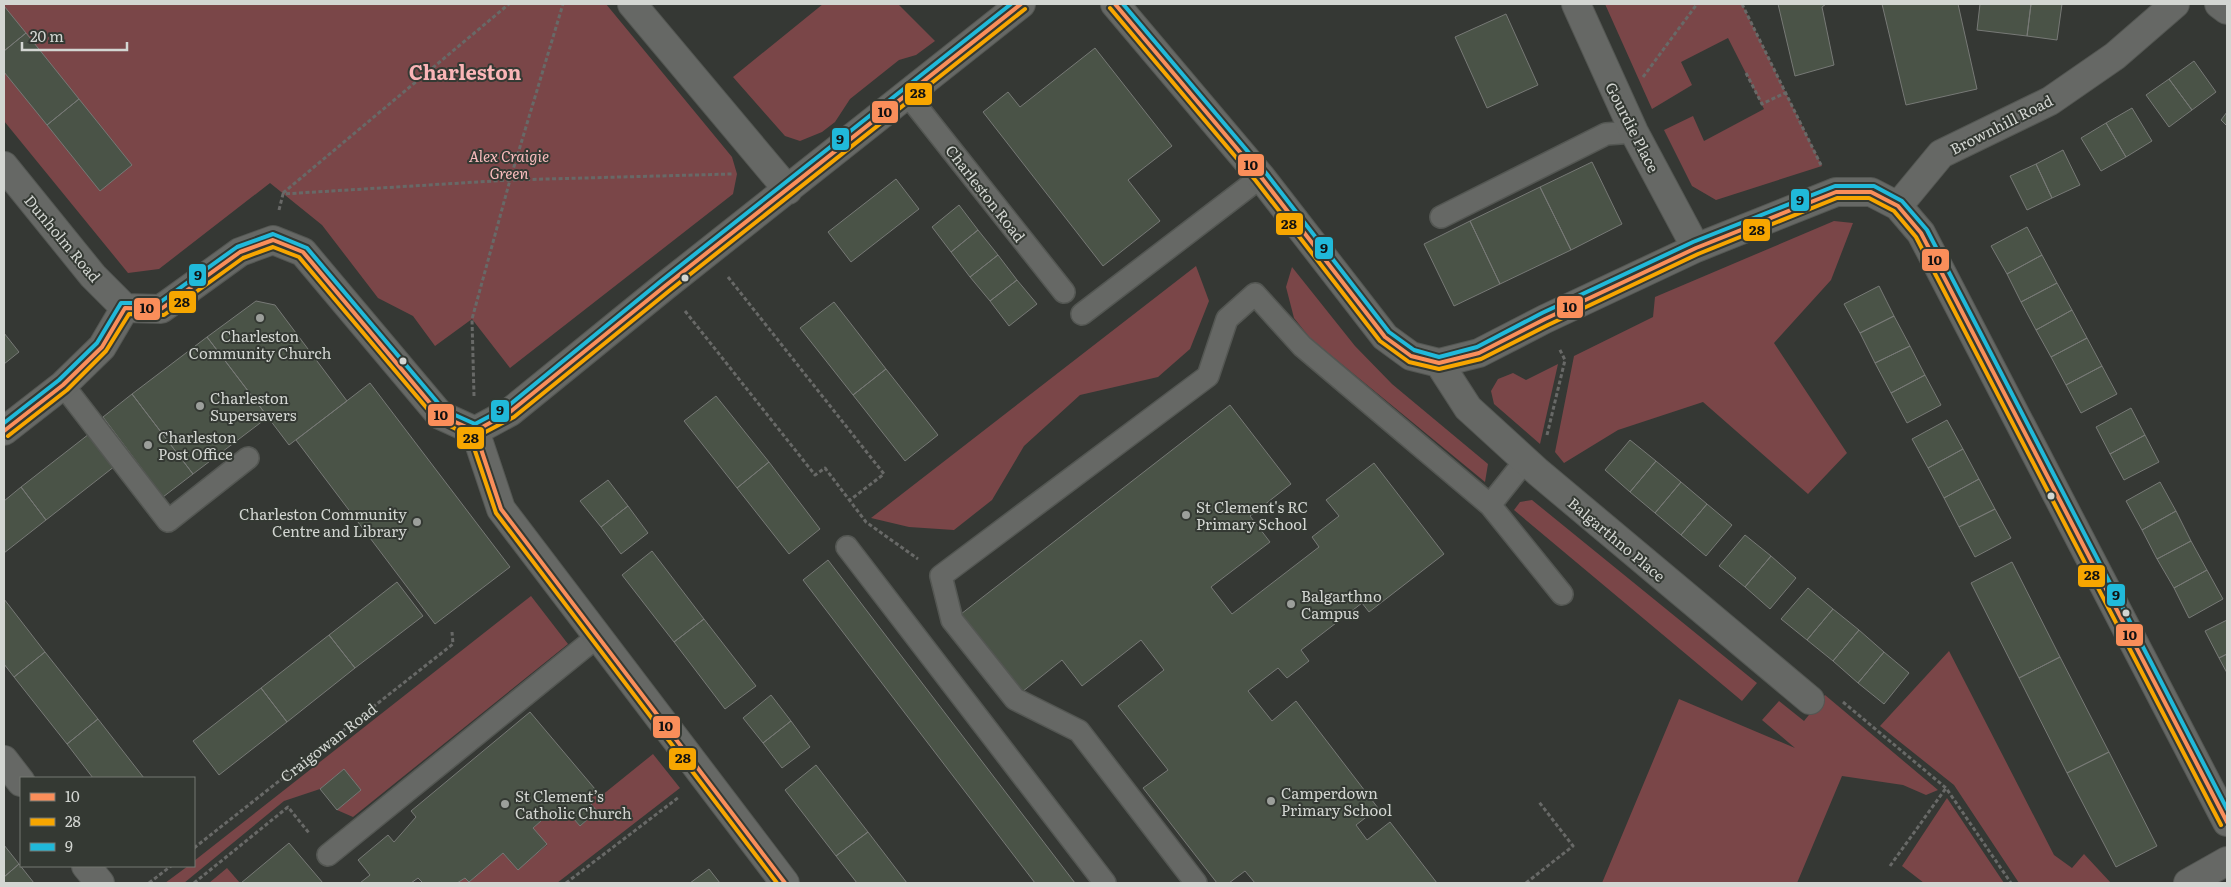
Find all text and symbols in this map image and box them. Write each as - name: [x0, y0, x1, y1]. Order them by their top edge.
- scale bar: [22, 20, 128, 52]
- text: 20 m: [30, 24, 64, 47]
- district label: Charleston: [409, 56, 521, 86]
- street label: Gourdie Place: [1600, 78, 1666, 176]
- line badge: 28: [904, 82, 933, 106]
- text: 28: [910, 82, 926, 102]
- street label: Brownhill Road: [1946, 88, 2056, 160]
- line badge: 10: [871, 100, 899, 124]
- text: 10: [878, 101, 893, 121]
- line badge: 9: [831, 127, 850, 151]
- text: 9: [836, 128, 844, 148]
- street label: Charleston Road: [941, 139, 1031, 247]
- park label: Alex Craigie Green: [469, 144, 549, 184]
- line badge: 10: [1237, 153, 1265, 177]
- text: 10: [1244, 154, 1259, 174]
- line badge: 9: [1790, 188, 1810, 212]
- street label: Dunholm Road: [19, 189, 107, 287]
- text: 9: [1796, 189, 1804, 209]
- line badge: 28: [1275, 212, 1304, 236]
- text: 28: [1281, 213, 1297, 233]
- line badge: 28: [1742, 218, 1771, 242]
- text: 28: [1749, 219, 1765, 239]
- line badge: 9: [1314, 236, 1334, 260]
- text: 9: [1320, 237, 1328, 257]
- line badge: 10: [1921, 248, 1950, 272]
- text: 10: [1928, 249, 1943, 269]
- line badge: 9: [188, 263, 207, 287]
- text: 9: [194, 264, 202, 284]
- unlabelled marker: [680, 273, 690, 283]
- line badge: 28: [168, 290, 197, 314]
- text: 28: [174, 291, 190, 311]
- line badge: 10: [1556, 295, 1584, 319]
- text: 10: [1563, 296, 1578, 316]
- line badge: 10: [133, 297, 161, 321]
- text: 10: [140, 297, 155, 317]
- marker: Charleston Community Church: [254, 312, 266, 324]
- place label: Charleston Community Church: [189, 324, 332, 364]
- unlabelled marker: [398, 356, 408, 366]
- place label: Charleston Supersavers: [210, 386, 297, 426]
- line badge: 9: [490, 399, 510, 423]
- text: 9: [496, 399, 504, 419]
- marker: Charleston Supersavers: [194, 400, 206, 412]
- line badge: 10: [427, 403, 455, 427]
- text: 10: [434, 404, 449, 424]
- place label: Charleston Post Office: [158, 425, 237, 465]
- line badge: 28: [456, 426, 485, 450]
- text: 28: [463, 427, 479, 447]
- marker: Charleston Post Office: [142, 439, 154, 451]
- street label: Balgarthno Place: [1563, 491, 1671, 587]
- unlabelled marker: [2046, 491, 2056, 501]
- place label: St Clement's RC Primary School: [1196, 495, 1308, 535]
- place label: Charleston Community Centre and Library: [239, 502, 407, 542]
- marker: St Clement's RC Primary School: [1180, 509, 1192, 521]
- marker: Charleston Community Centre and Library: [411, 516, 423, 528]
- line badge: 28: [2077, 564, 2106, 588]
- text: 28: [2084, 564, 2100, 584]
- line badge: 9: [2106, 583, 2126, 607]
- place label: Balgarthno Campus: [1301, 584, 1382, 624]
- text: 9: [2112, 584, 2120, 604]
- marker: Balgarthno Campus: [1285, 598, 1297, 610]
- unlabelled marker: [2121, 608, 2131, 618]
- line badge: 10: [2115, 623, 2144, 647]
- text: 10: [2123, 624, 2138, 644]
- street label: Craigowan Road: [275, 697, 381, 787]
- line badge: 10: [652, 715, 681, 739]
- text: 10: [659, 715, 674, 735]
- line badge: 28: [668, 747, 697, 771]
- text: 28: [675, 747, 691, 767]
- legend: [20, 777, 195, 867]
- place label: Camperdown Primary School: [1281, 781, 1392, 821]
- text: 10: [65, 784, 80, 807]
- place label: St Clement’s Catholic Church: [515, 784, 632, 824]
- marker: Camperdown Primary School: [1265, 795, 1277, 807]
- marker: St Clement’s Catholic Church: [499, 798, 511, 810]
- text: 28: [65, 809, 81, 832]
- text: 9: [65, 834, 73, 857]

